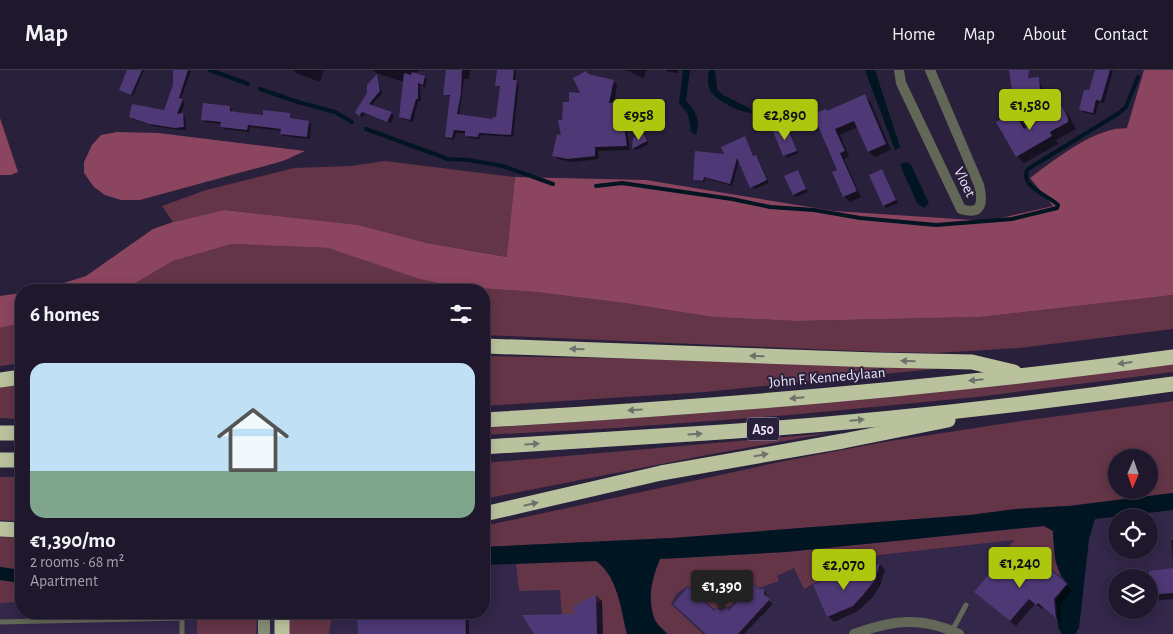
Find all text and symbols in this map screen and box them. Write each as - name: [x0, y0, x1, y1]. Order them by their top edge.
- text: Map: [25, 22, 68, 46]
- text: Home: [892, 26, 935, 44]
- text: Map: [963, 26, 995, 44]
- text: About: [1023, 26, 1066, 44]
- text: Contact: [1094, 26, 1148, 44]
- pin: €1,580: [989, 88, 1071, 131]
- text: €1,580: [1010, 97, 1050, 113]
- pin: €958: [609, 98, 669, 141]
- pin: €2,890: [744, 98, 826, 141]
- text: €958: [624, 107, 654, 123]
- text: €2,890: [764, 107, 806, 123]
- street label: Vloet: [951, 165, 978, 200]
- icon: filters: [447, 300, 475, 328]
- text: 6 homes: [30, 304, 100, 325]
- one-way arrow: [569, 345, 585, 353]
- one-way arrow: [749, 351, 765, 359]
- one-way arrow: [900, 357, 916, 365]
- one-way arrow: [1116, 359, 1132, 367]
- street label: John F. Kennedylaan: [768, 365, 886, 390]
- one-way arrow: [968, 376, 984, 384]
- one-way arrow: [789, 394, 805, 402]
- icon: home: [208, 395, 298, 485]
- one-way arrow: [627, 407, 643, 415]
- one-way arrow: [849, 416, 865, 424]
- road number: A50: [747, 418, 779, 440]
- one-way arrow: [687, 430, 703, 438]
- one-way arrow: [525, 439, 541, 447]
- north arrow: [1108, 449, 1158, 499]
- map controls: [1108, 449, 1158, 619]
- one-way arrow: [753, 451, 768, 459]
- one-way arrow: [524, 500, 539, 508]
- button: locate: [1108, 509, 1158, 559]
- text: €1,390/mo: [30, 530, 116, 551]
- pin: €1,240: [979, 546, 1061, 589]
- pin: €2,070: [803, 548, 885, 591]
- text: 2 rooms · 68 m²: [30, 554, 124, 570]
- text: €1,240: [1000, 555, 1040, 571]
- text: €2,070: [823, 557, 865, 573]
- button: layers: [1108, 569, 1158, 619]
- pin: €1,390: [681, 570, 763, 612]
- text: Apartment: [30, 573, 98, 589]
- text: €1,390: [702, 578, 742, 594]

